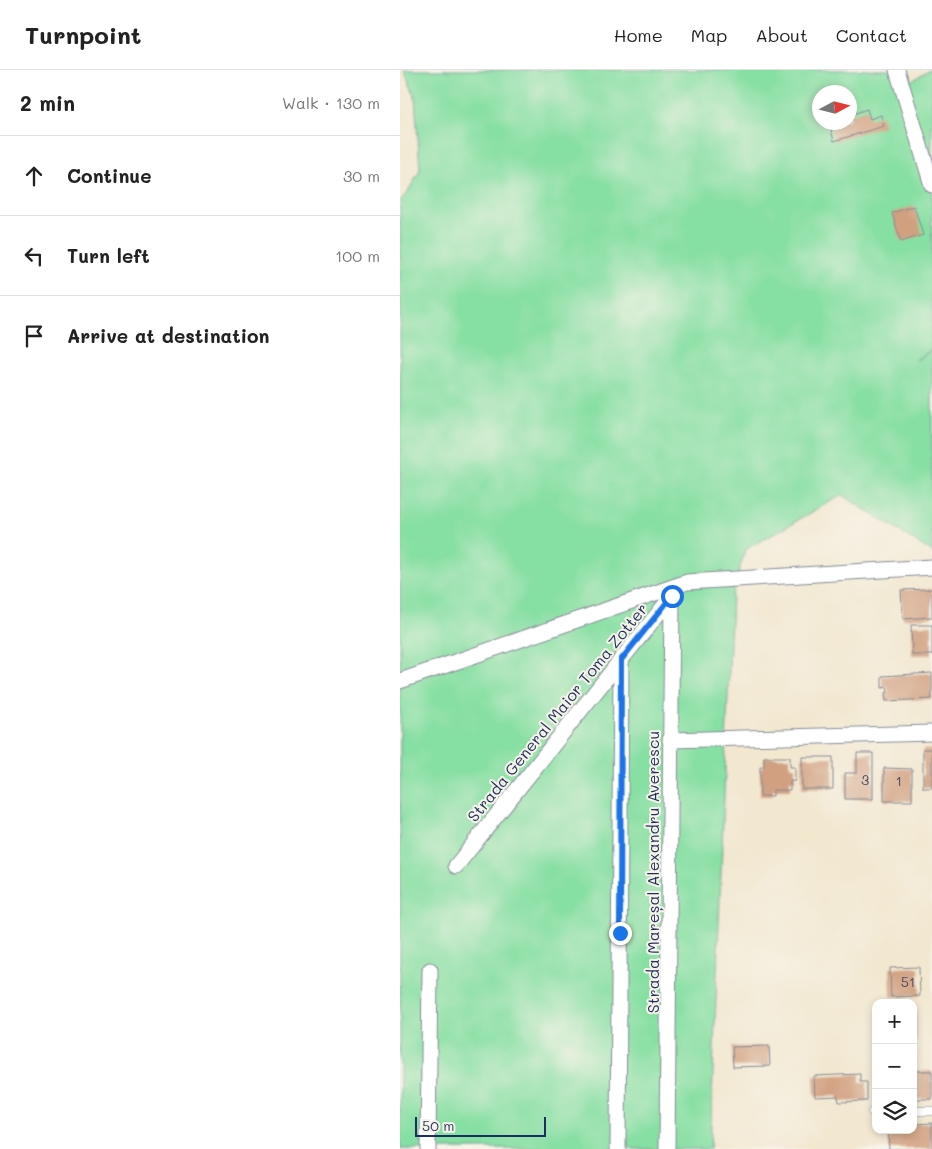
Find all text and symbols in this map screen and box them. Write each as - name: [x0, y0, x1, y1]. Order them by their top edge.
- text: Turnpoint: [25, 19, 141, 50]
- text: Home: [614, 23, 663, 47]
- text: Map: [691, 23, 727, 47]
- text: About: [755, 23, 808, 47]
- text: Contact: [836, 23, 907, 47]
- north arrow: [812, 85, 857, 130]
- text: 2 min: [20, 89, 75, 116]
- text: Walk · 130 m: [282, 92, 380, 113]
- icon: ahead: [20, 162, 48, 190]
- text: Continue: [67, 163, 152, 188]
- text: 30 m: [343, 165, 380, 186]
- icon: left: [20, 242, 48, 270]
- text: Turn left: [67, 243, 150, 268]
- text: 100 m: [335, 245, 380, 266]
- icon: arrive: [20, 322, 48, 350]
- text: Arrive at destination: [67, 323, 270, 348]
- route start: [661, 585, 684, 608]
- street label: Strada General Maior Toma Zotter: [462, 598, 652, 826]
- street label: Strada Mareșal Alexandru Averescu: [642, 731, 664, 1013]
- house number: 3: [861, 770, 869, 789]
- house number: 1: [896, 771, 902, 790]
- route end: [609, 922, 632, 945]
- house number: 51: [901, 972, 915, 991]
- map controls: [872, 999, 917, 1134]
- button: +: [872, 999, 917, 1044]
- button: −: [872, 1044, 917, 1089]
- button: layers: [872, 1089, 917, 1134]
- scale bar: [415, 1114, 546, 1137]
- text: 50 m: [422, 1116, 454, 1135]

